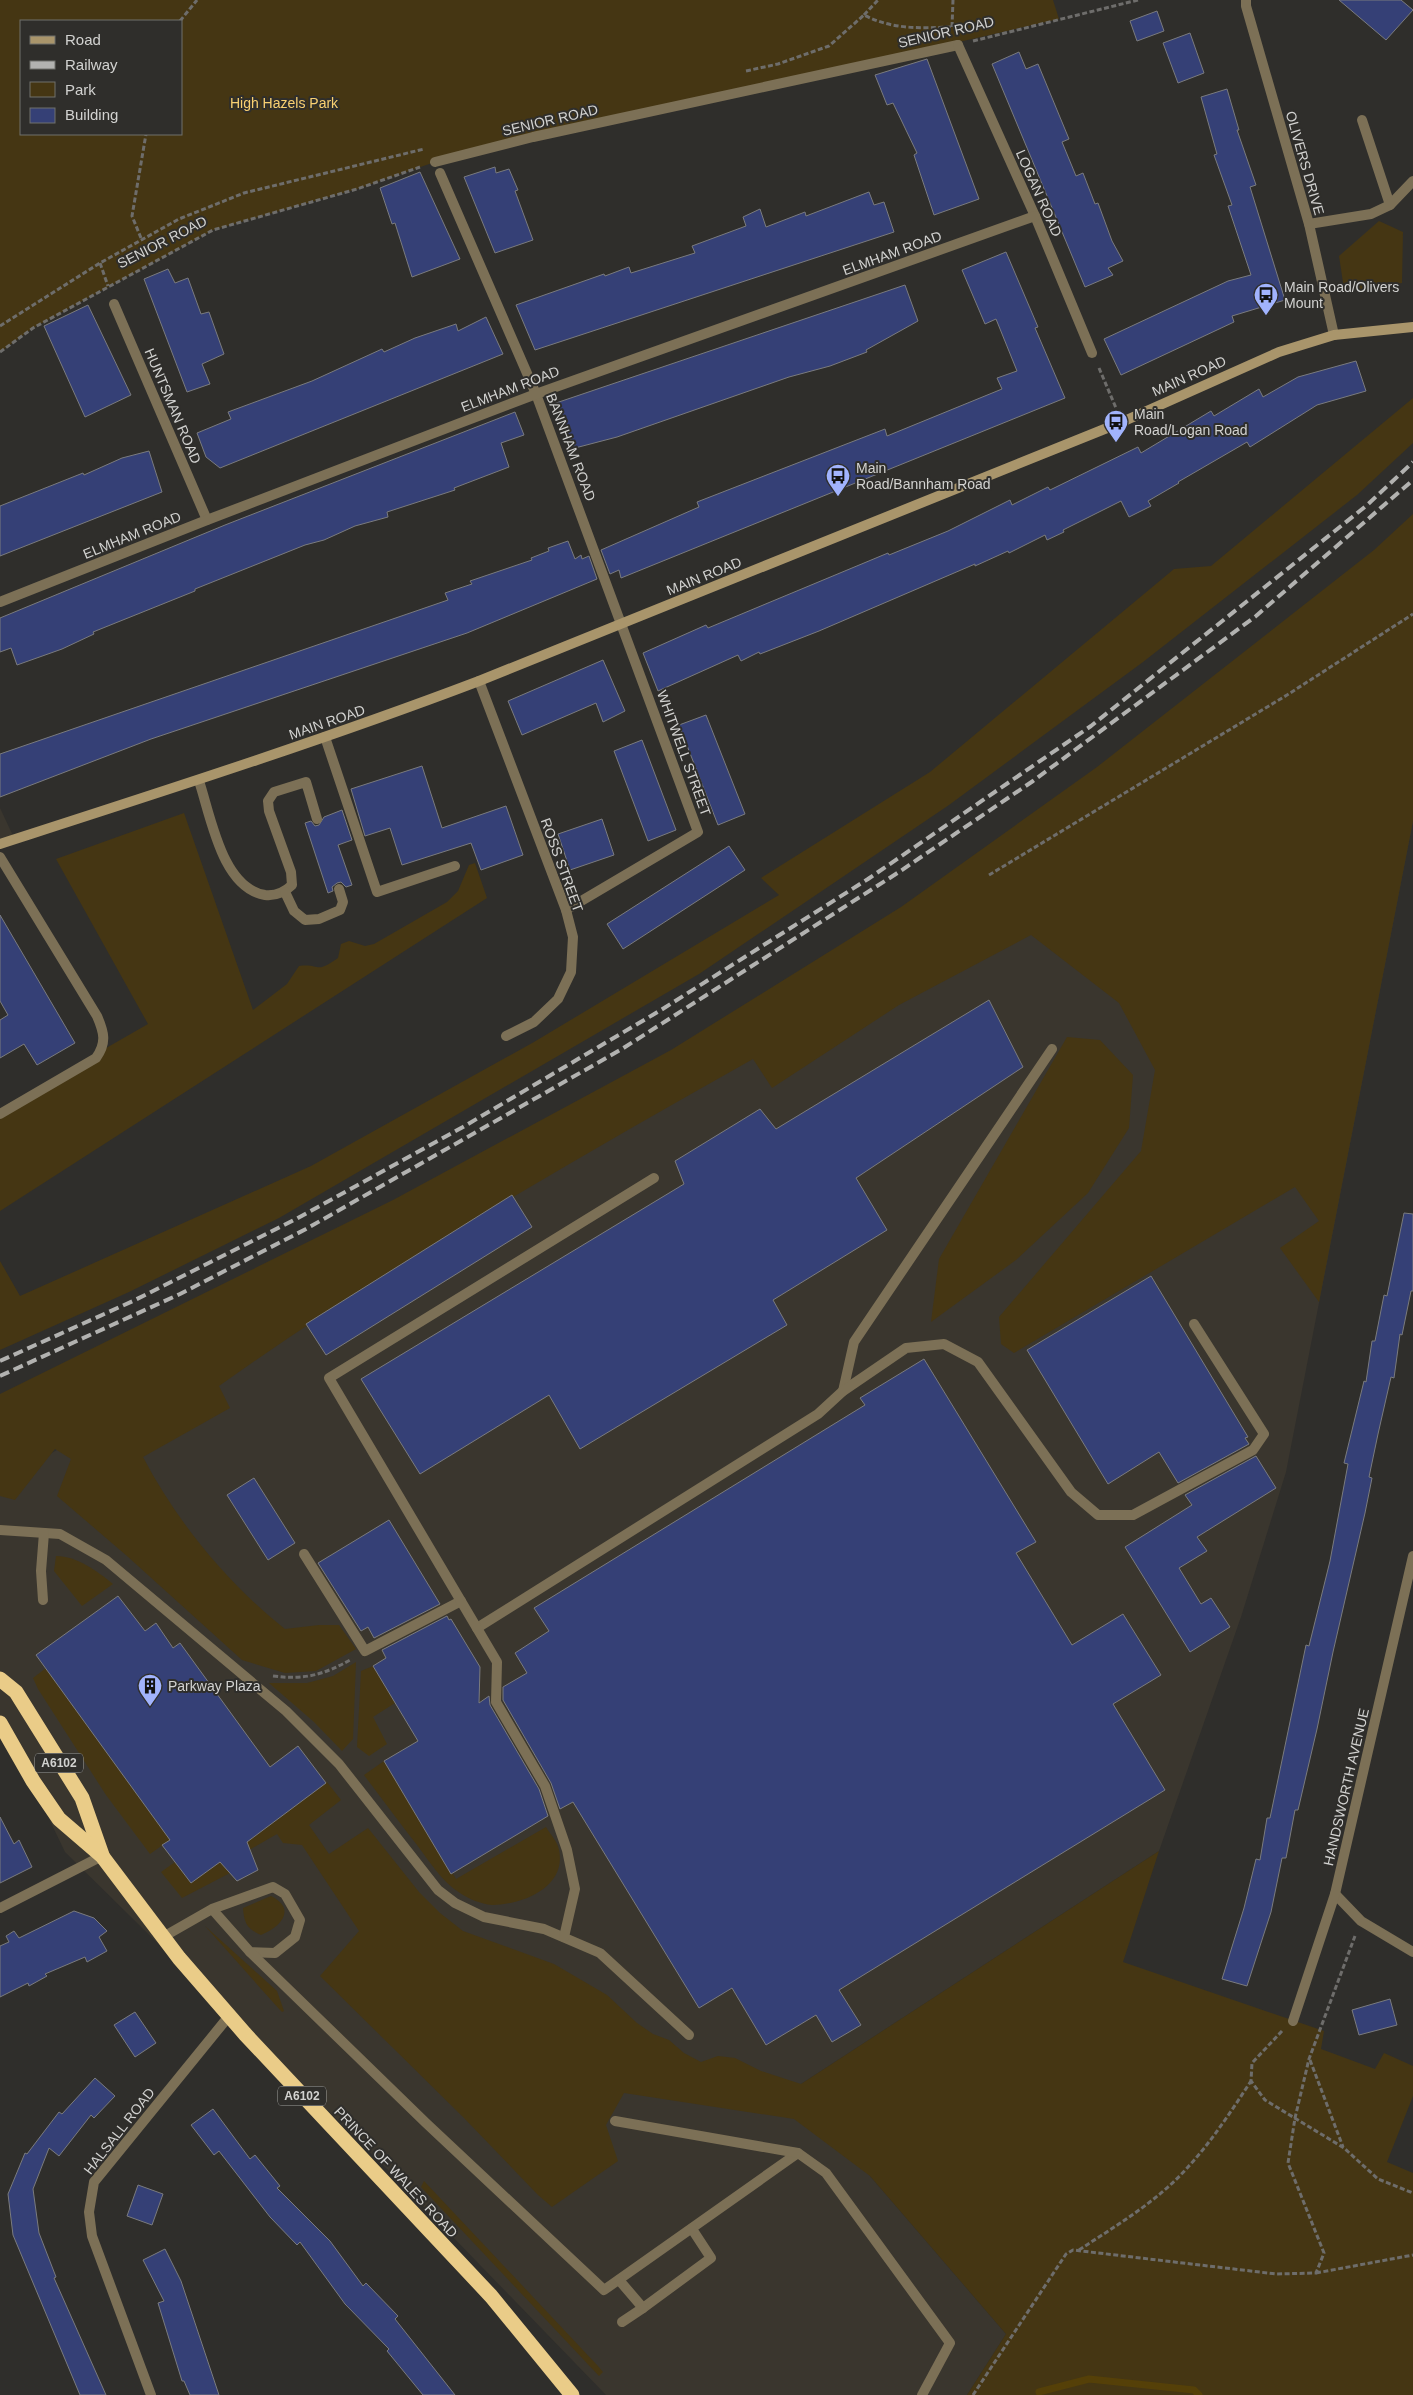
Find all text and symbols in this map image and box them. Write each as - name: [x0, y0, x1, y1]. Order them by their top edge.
- street label: SENIOR ROAD: [896, 13, 996, 51]
- legend: [20, 20, 182, 135]
- text: Road: [65, 31, 101, 48]
- text: Railway: [65, 56, 118, 73]
- text: Park: [65, 81, 96, 98]
- park label: High Hazels Park: [230, 95, 339, 111]
- street label: SENIOR ROAD: [500, 101, 600, 139]
- text: Building: [65, 106, 118, 123]
- street label: OLIVERS DRIVE: [1283, 109, 1327, 217]
- street label: LOGAN ROAD: [1013, 147, 1065, 239]
- street label: SENIOR ROAD: [115, 213, 209, 271]
- street label: ELMHAM ROAD: [840, 228, 944, 278]
- place label: Main Road/Olivers Mount: [1284, 279, 1399, 311]
- bus stop icon: Main Road/Olivers Mount: [1253, 282, 1279, 316]
- street label: HUNTSMAN ROAD: [141, 346, 205, 466]
- street label: MAIN ROAD: [1150, 353, 1228, 399]
- street label: ELMHAM ROAD: [458, 363, 562, 415]
- street label: BANNHAM ROAD: [543, 391, 599, 503]
- place label: Main Road/Logan Road: [1134, 406, 1248, 438]
- bus stop icon: Main Road/Logan Road: [1103, 409, 1129, 443]
- place label: Main Road/Bannham Road: [856, 460, 991, 492]
- bus stop icon: Main Road/Bannham Road: [825, 463, 851, 497]
- street label: ELMHAM ROAD: [81, 508, 183, 562]
- street label: MAIN ROAD: [664, 554, 744, 598]
- street label: WHITWELL STREET: [654, 688, 714, 818]
- street label: MAIN ROAD: [287, 702, 367, 742]
- street label: ROSS STREET: [538, 816, 587, 915]
- building icon: Parkway Plaza: [137, 1673, 163, 1707]
- place label: Parkway Plaza: [168, 1678, 261, 1694]
- street label: HANDSWORTH AVENUE: [1320, 1707, 1372, 1867]
- road number: A6102: [35, 1754, 83, 1772]
- street label: HALSALL ROAD: [80, 2085, 158, 2177]
- road number: A6102: [278, 2086, 326, 2106]
- street label: PRINCE OF WALES ROAD: [331, 2103, 461, 2241]

